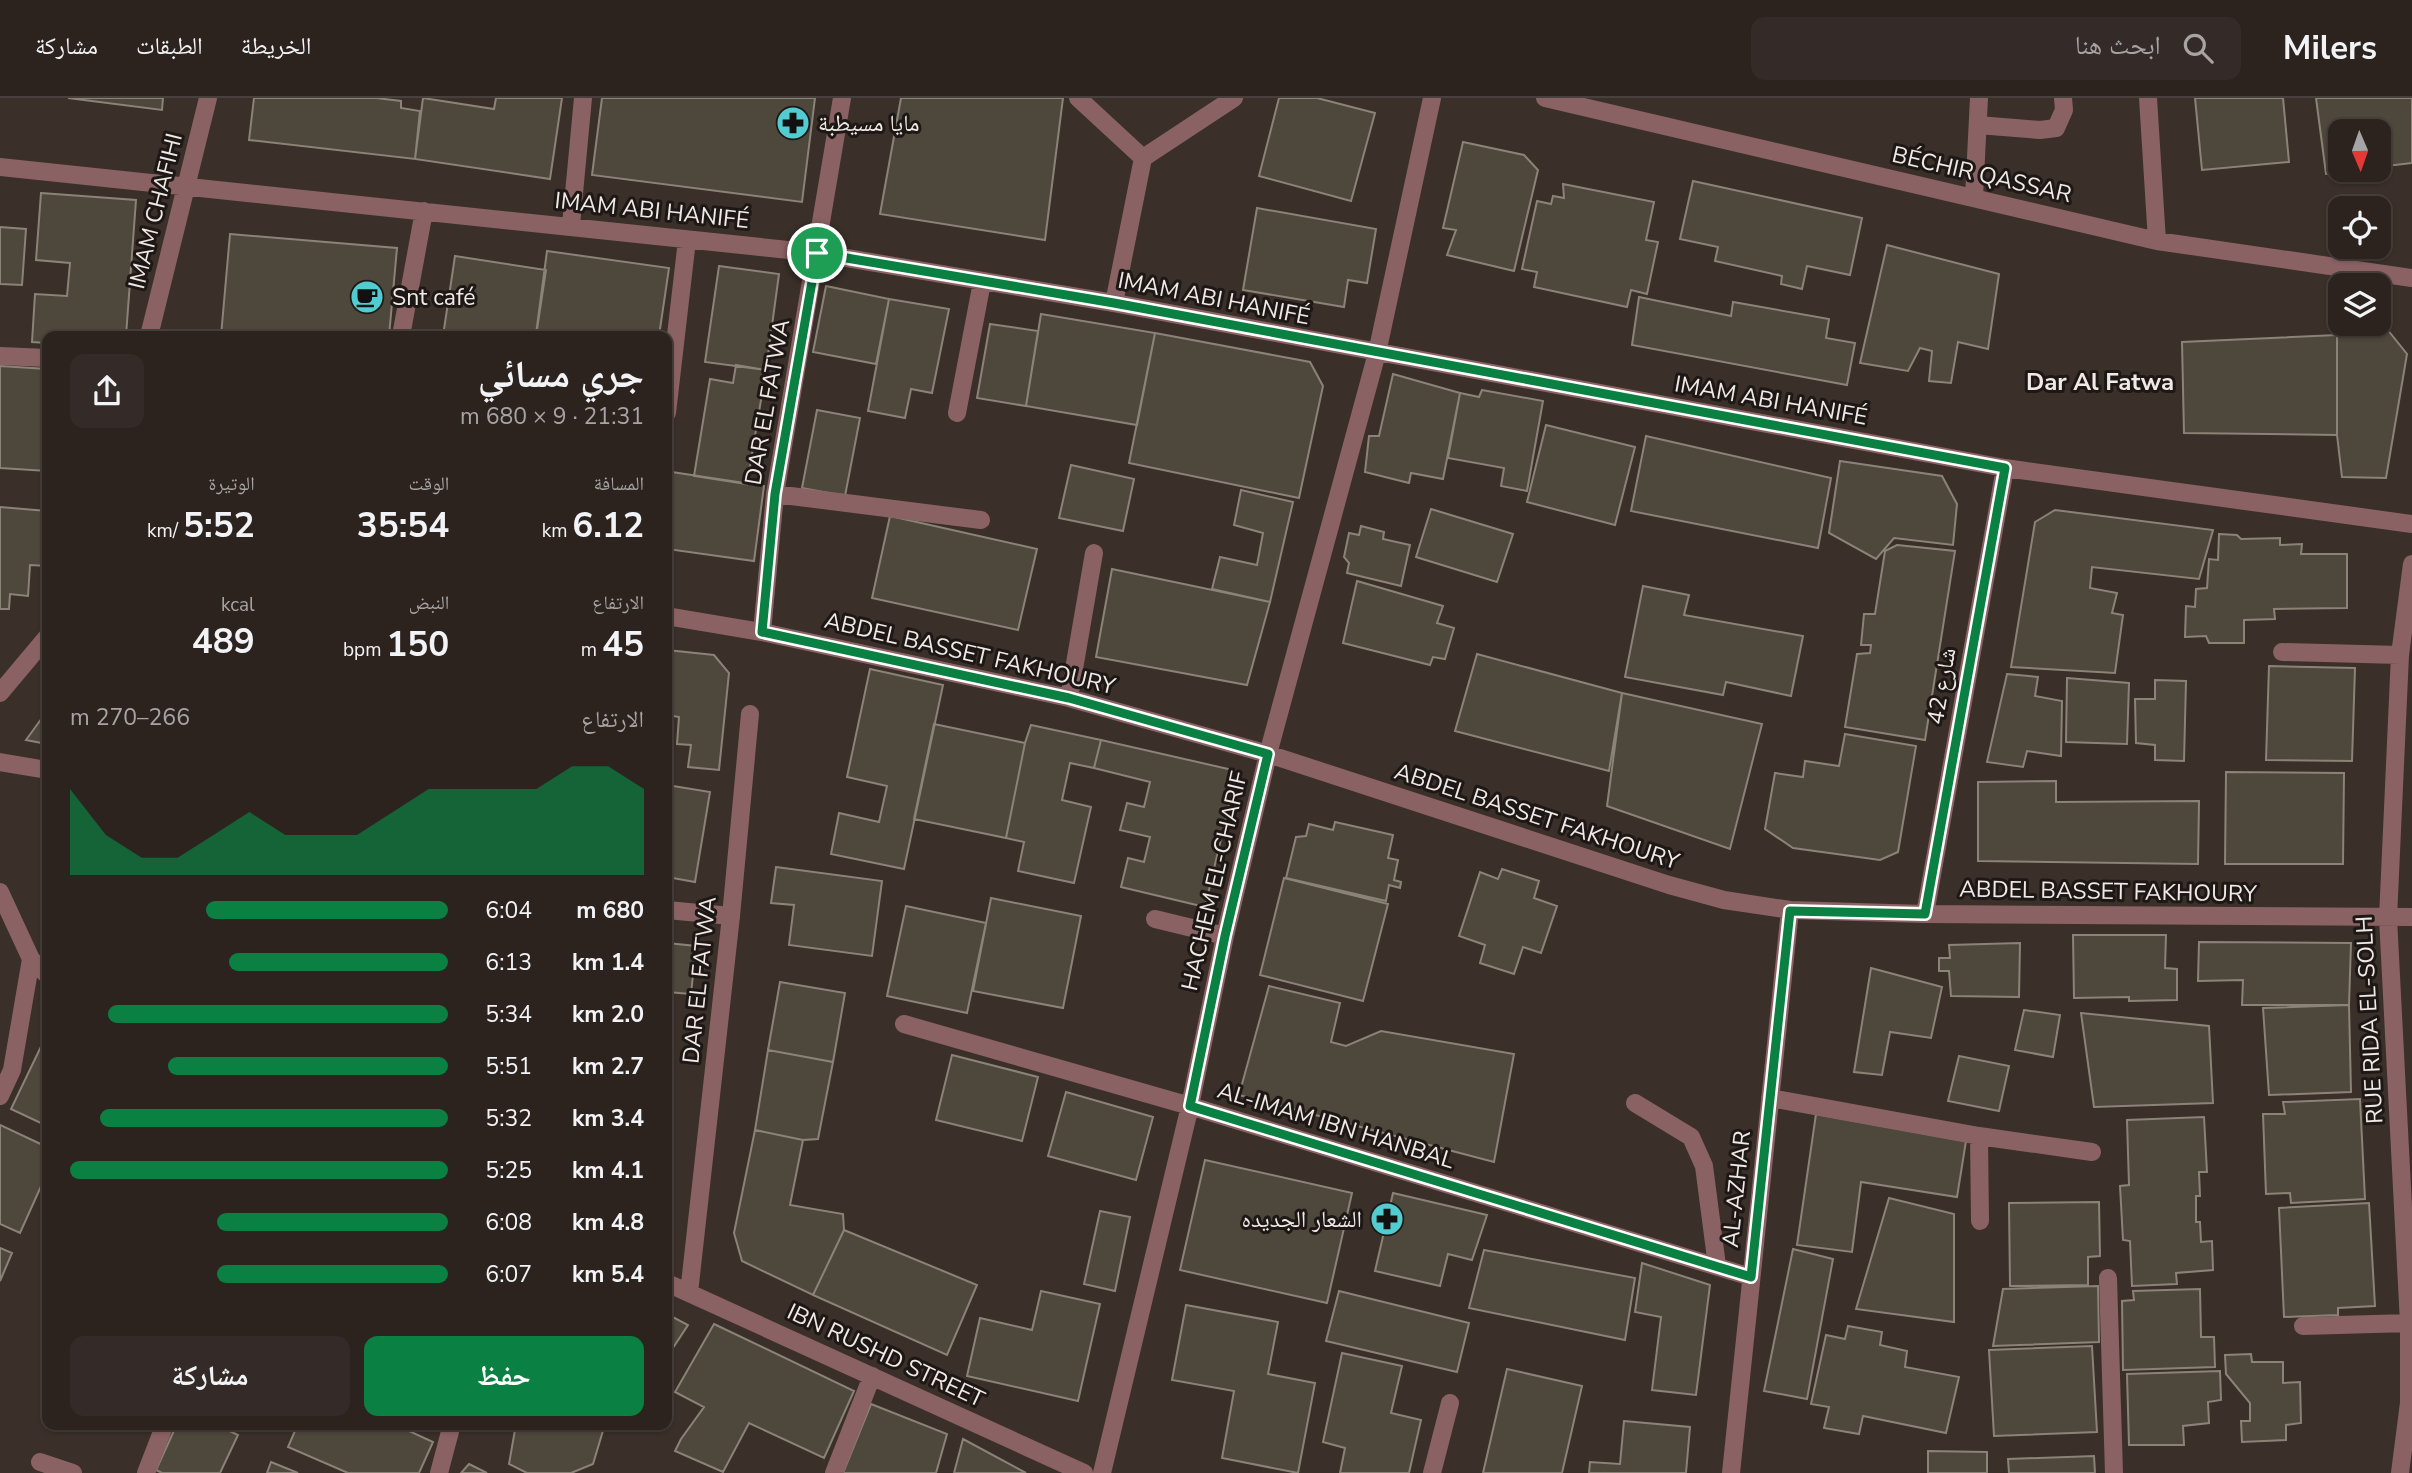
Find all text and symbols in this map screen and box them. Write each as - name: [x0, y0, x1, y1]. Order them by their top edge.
- search box: [1751, 17, 2241, 80]
- text: Milers: [2283, 26, 2377, 71]
- text: ابحث هنا: [2075, 28, 2161, 63]
- icon: search: [2179, 29, 2217, 67]
- text: مشاركة: [35, 30, 98, 62]
- text: الطبقات: [136, 30, 203, 62]
- text: الخريطة: [241, 30, 311, 62]
- pharmacy icon: مايا مسيطبة: [774, 104, 812, 142]
- place label: مايا مسيطبة: [818, 108, 920, 139]
- north arrow: [2328, 119, 2390, 182]
- map controls: [2328, 119, 2391, 336]
- street label: IMAM CHAFIHI: [121, 130, 190, 292]
- street label: BÉCHIR QASSAR: [1889, 139, 2075, 210]
- street label: IMAM ABI HANIFÉ: [553, 185, 751, 236]
- button: locate: [2328, 196, 2391, 259]
- pin: [787, 223, 847, 283]
- icon: arrive: [798, 234, 836, 272]
- street label: IMAM ABI HANIFÉ: [1115, 265, 1313, 332]
- button: layers: [2328, 273, 2391, 336]
- cafe icon: Snt café: [348, 278, 386, 316]
- place label: Snt café: [392, 282, 476, 313]
- street label: DAR EL FATWA: [738, 316, 797, 487]
- text: جري مسائي: [478, 349, 644, 400]
- button: share: [70, 354, 144, 428]
- district label: Dar Al Fatwa: [2026, 366, 2174, 398]
- street label: IMAM ABI HANIFÉ: [1672, 368, 1870, 433]
- text: 21:31 · 9 × 680 m: [460, 401, 644, 432]
- text: الوتيرة: [208, 471, 255, 497]
- text: الوقت: [408, 471, 449, 497]
- text: المسافة: [594, 471, 644, 497]
- text: 5:52: [183, 502, 255, 549]
- text: 35:54: [357, 502, 449, 549]
- text: 6.12: [572, 502, 644, 549]
- text: /km: [147, 518, 183, 544]
- text: km: [542, 518, 572, 544]
- text: النبض: [409, 590, 449, 616]
- text: الارتفاع: [592, 590, 644, 616]
- text: kcal: [221, 592, 255, 618]
- street label: ABDEL BASSET FAKHOURY: [821, 605, 1119, 702]
- text: 489: [192, 618, 255, 665]
- text: 150: [386, 621, 449, 668]
- text: 45: [602, 621, 644, 668]
- text: bpm: [343, 637, 386, 663]
- text: m: [581, 637, 602, 663]
- street label: شارع 42: [1920, 645, 1963, 727]
- text: 266–270 m: [70, 702, 190, 733]
- text: الارتفاع: [581, 704, 644, 735]
- street label: ABDEL BASSET FAKHOURY: [1391, 756, 1683, 877]
- street label: HACHEM EL-CHARIF: [1174, 768, 1255, 994]
- street label: ABDEL BASSET FAKHOURY: [1959, 873, 2257, 910]
- text: 6:04: [485, 895, 532, 926]
- text: 680 m: [576, 895, 644, 926]
- street label: DAR EL FATWA: [675, 895, 724, 1065]
- street label: RUE RIDA EL-SOLH: [2349, 915, 2390, 1125]
- text: 6:13: [485, 947, 532, 978]
- text: 1.4 km: [572, 947, 644, 978]
- text: 5:34: [485, 999, 532, 1030]
- text: 2.0 km: [572, 999, 644, 1030]
- text: 5:51: [485, 1051, 532, 1082]
- text: 2.7 km: [572, 1051, 644, 1082]
- street label: AL-IMAM IBN HANBAL: [1214, 1075, 1459, 1176]
- text: 5:32: [485, 1103, 532, 1134]
- text: 3.4 km: [572, 1103, 644, 1134]
- street label: AL-AZHAR: [1715, 1129, 1758, 1249]
- text: 5:25: [485, 1155, 532, 1186]
- text: 4.1 km: [572, 1155, 644, 1186]
- pharmacy icon: الشعار الجديده: [1368, 1200, 1406, 1238]
- place label: الشعار الجديده: [1242, 1204, 1362, 1235]
- text: 6:08: [485, 1207, 532, 1238]
- text: 4.8 km: [572, 1207, 644, 1238]
- text: 6:07: [485, 1259, 532, 1290]
- text: 5.4 km: [572, 1259, 644, 1290]
- street label: IBN RUSHD STREET: [782, 1296, 990, 1415]
- button: مشاركة: [70, 1336, 350, 1416]
- button: حفظ: [364, 1336, 644, 1416]

